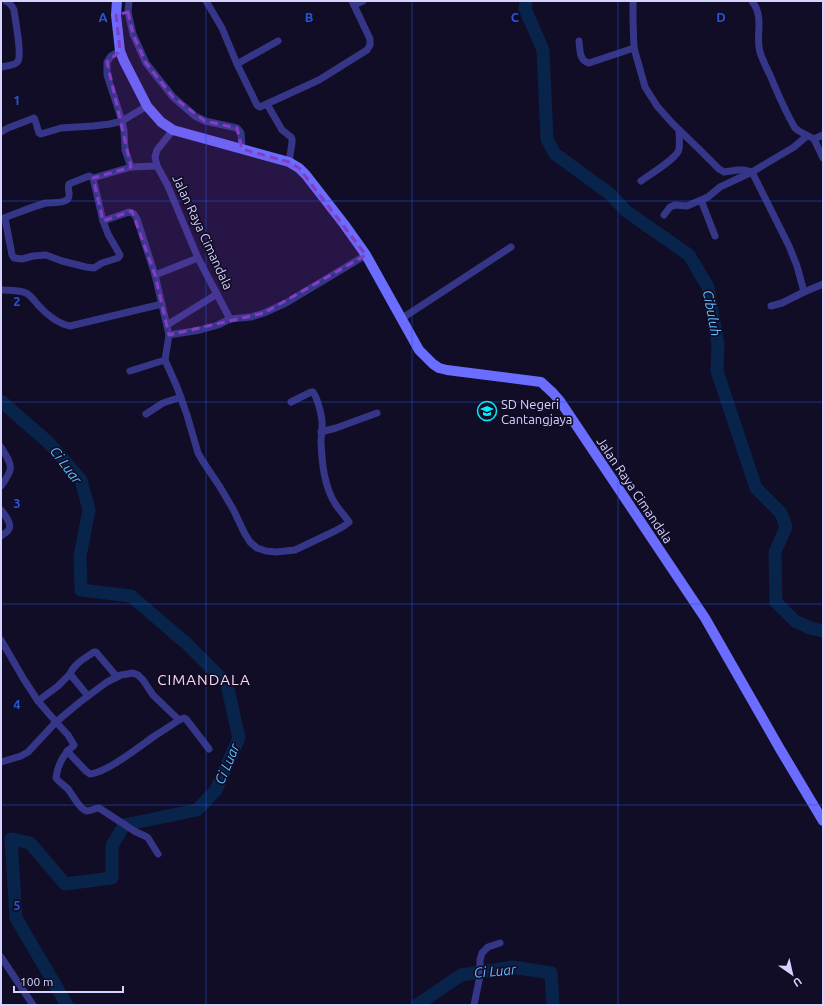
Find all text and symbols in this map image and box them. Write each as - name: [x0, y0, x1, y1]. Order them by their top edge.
- text: A: [98, 10, 108, 24]
- text: B: [305, 10, 314, 24]
- text: C: [511, 10, 520, 24]
- text: D: [716, 10, 726, 24]
- text: 1: [13, 93, 21, 107]
- street label: Jalan Raya Cimandala: [170, 172, 236, 292]
- water label: Cibuluh: [700, 289, 724, 337]
- text: 2: [13, 294, 21, 308]
- place label: SD Negeri Cantangjaya: [501, 397, 573, 426]
- school or university icon: SD Negeri Cantangjaya: [476, 400, 498, 422]
- street label: Jalan Raya Cimandala: [594, 434, 676, 546]
- water label: Ci Luar: [47, 443, 86, 487]
- text: 3: [13, 496, 21, 510]
- district label: CIMANDALA: [157, 671, 251, 688]
- text: 4: [13, 697, 21, 711]
- water label: Ci Luar: [211, 741, 243, 787]
- text: 5: [13, 898, 21, 912]
- north arrow: [772, 954, 812, 994]
- water label: Ci Luar: [473, 961, 517, 981]
- scale bar: [14, 968, 123, 994]
- text: 100 m: [20, 975, 53, 988]
- text: U: [791, 975, 804, 989]

